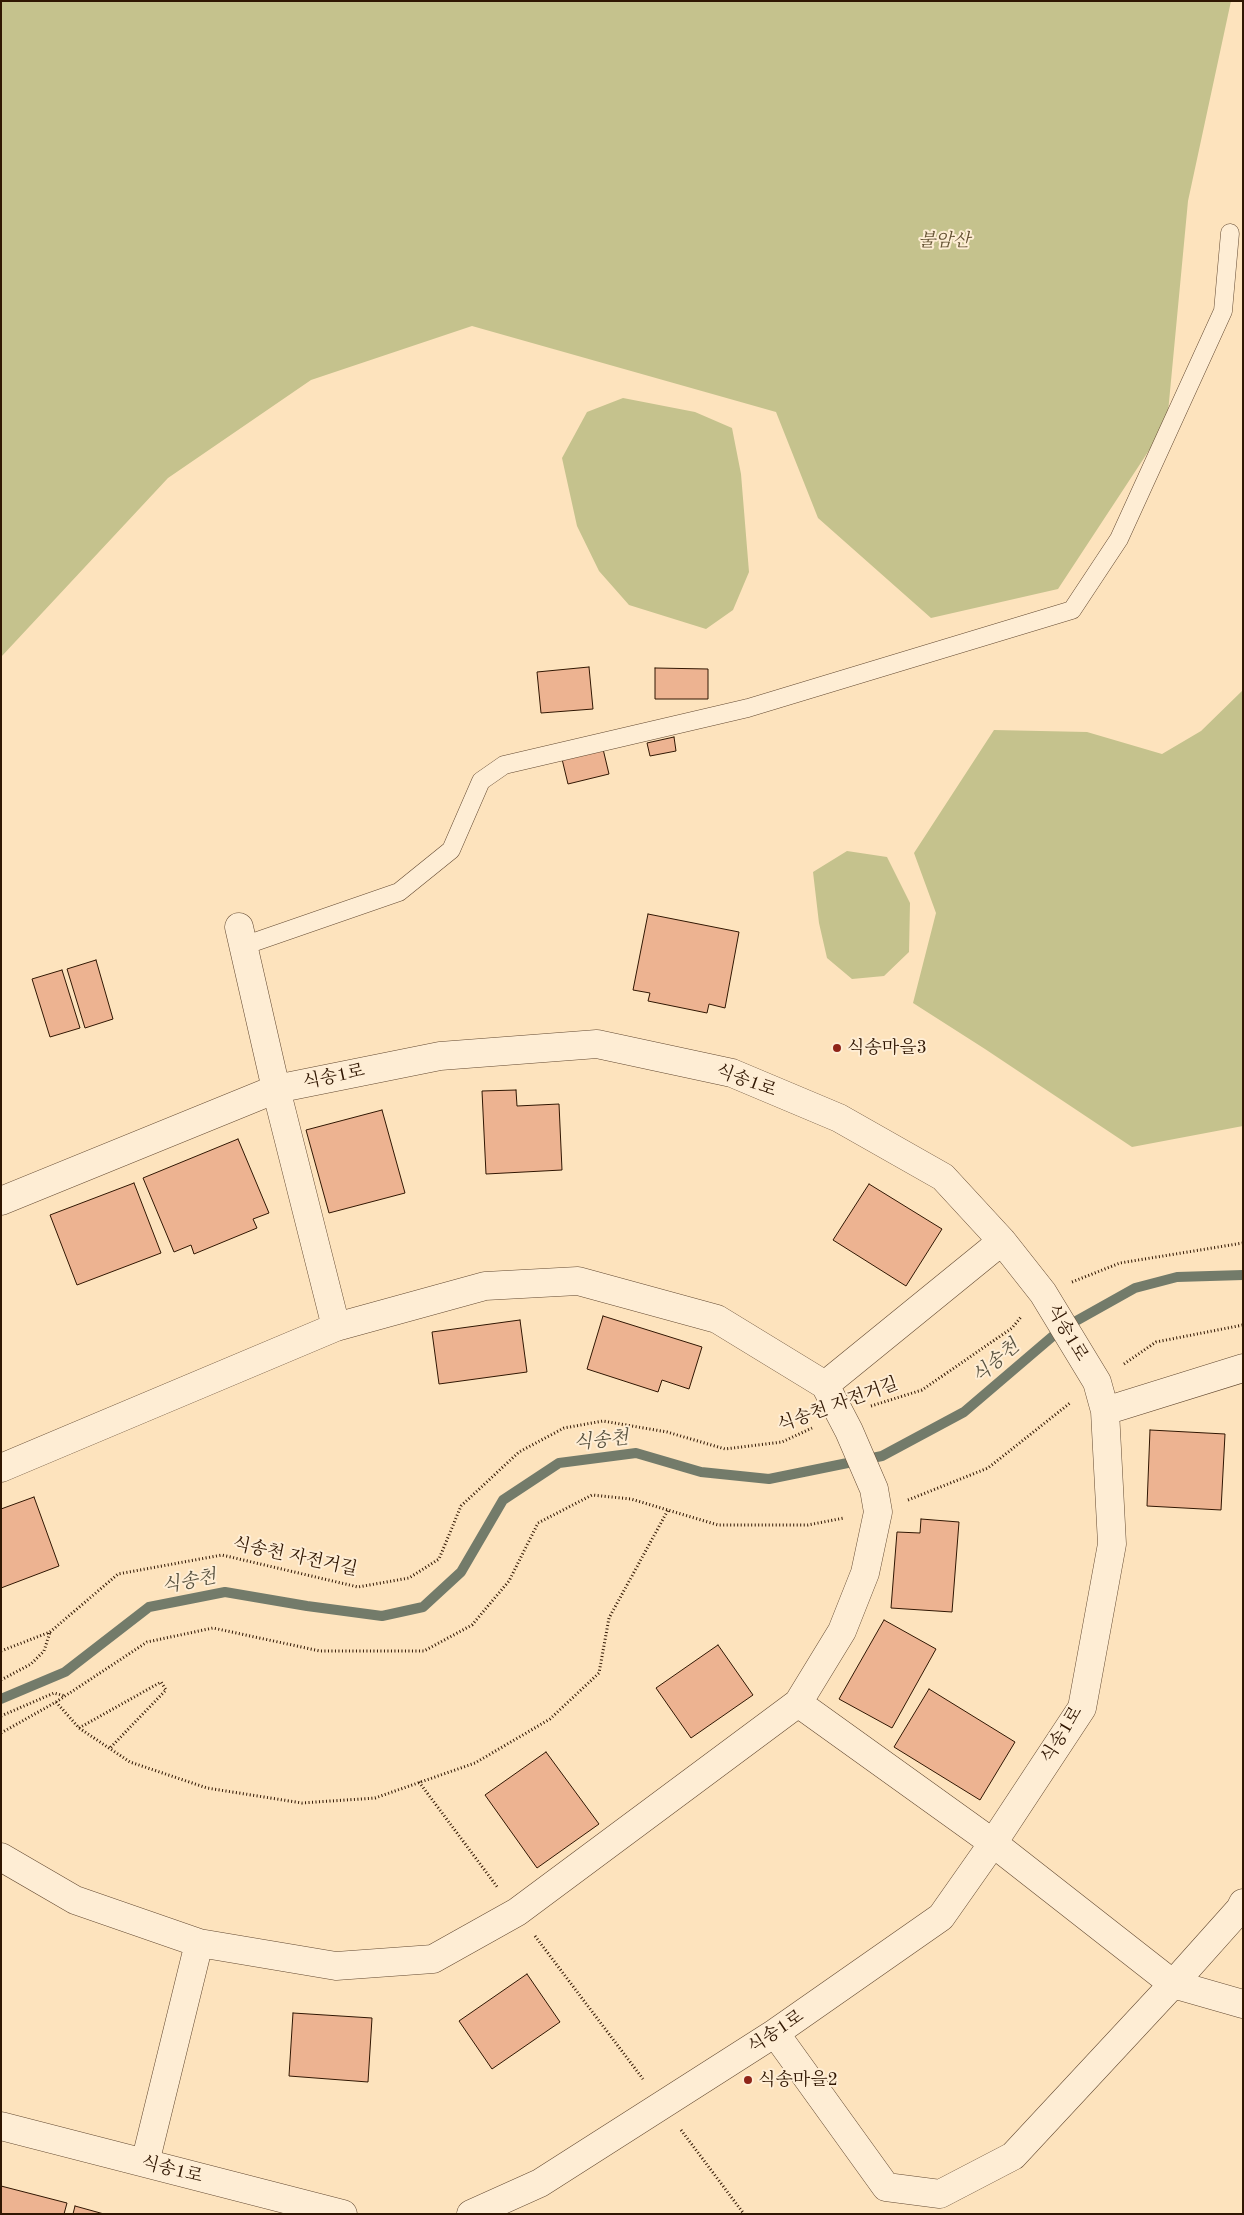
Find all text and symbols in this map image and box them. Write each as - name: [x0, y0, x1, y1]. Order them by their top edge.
- park label: 불암산: [918, 230, 970, 252]
- place label: 식송마을3: [847, 1037, 927, 1059]
- marker: 식송마을3: [831, 1042, 843, 1054]
- street label: 식송1로: [301, 1060, 367, 1094]
- street label: 식송1로: [713, 1060, 779, 1102]
- street label: 식송1로: [1042, 1301, 1092, 1365]
- water label: 식송천: [968, 1335, 1024, 1389]
- street label: 식송천 자전거길: [775, 1373, 901, 1437]
- water label: 식송천: [572, 1427, 630, 1455]
- street label: 식송천 자전거길: [231, 1533, 359, 1581]
- water label: 식송천: [160, 1566, 218, 1598]
- street label: 식송1로: [1037, 1703, 1087, 1767]
- street label: 식송1로: [744, 2006, 808, 2058]
- place label: 식송마을2: [758, 2069, 838, 2091]
- marker: 식송마을2: [742, 2074, 754, 2086]
- street label: 식송1로: [139, 2152, 205, 2188]

